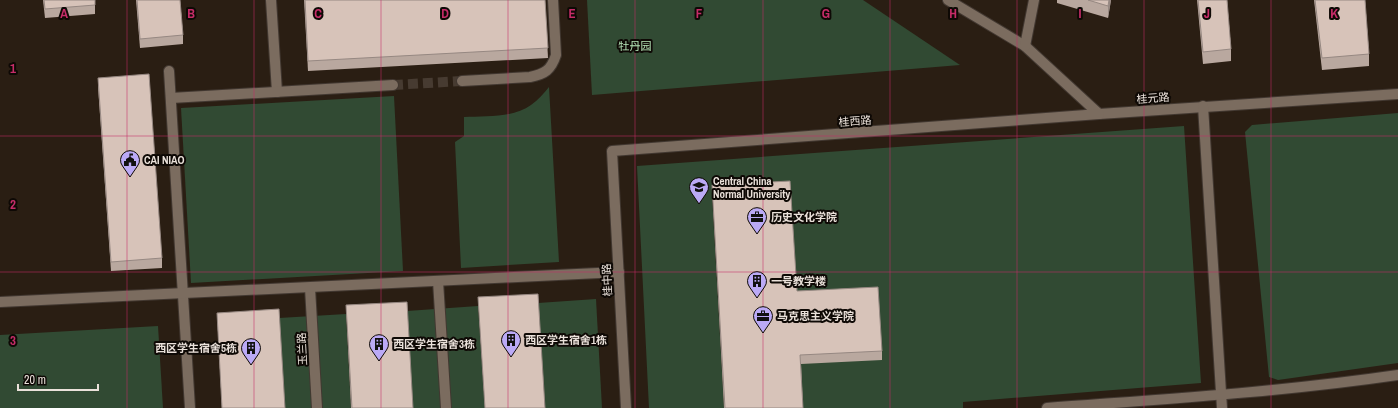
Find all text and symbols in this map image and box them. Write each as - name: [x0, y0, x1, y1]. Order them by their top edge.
- text: A: [60, 5, 68, 22]
- text: B: [187, 5, 195, 22]
- text: C: [314, 5, 322, 22]
- text: D: [441, 5, 449, 22]
- text: E: [568, 5, 576, 22]
- text: F: [696, 5, 703, 22]
- text: G: [822, 5, 830, 22]
- text: H: [949, 5, 957, 22]
- text: I: [1079, 5, 1082, 22]
- text: J: [1204, 5, 1210, 22]
- text: K: [1330, 5, 1338, 22]
- park label: 牡丹园: [619, 39, 652, 53]
- text: 1: [10, 60, 16, 77]
- street label: 桂元路: [1136, 90, 1170, 106]
- street label: 桂西路: [838, 113, 872, 129]
- public building icon: CAI NIAO: [119, 149, 141, 177]
- place label: CAI NIAO: [144, 153, 185, 167]
- place label: Central China Normal University: [713, 174, 790, 201]
- school or university icon: Central China Normal University: [688, 176, 710, 204]
- text: 2: [10, 196, 16, 213]
- office icon: 历史文化学院: [746, 206, 768, 234]
- place label: 历史文化学院: [771, 210, 837, 224]
- street label: 桂中路: [599, 263, 615, 297]
- building icon: 一号教学楼: [746, 270, 768, 298]
- place label: 一号教学楼: [771, 274, 826, 288]
- office icon: 马克思主义学院: [752, 305, 774, 333]
- place label: 马克思主义学院: [777, 309, 854, 323]
- building icon: 西区学生宿舍1栋: [500, 329, 522, 357]
- text: 3: [10, 332, 16, 349]
- street label: 玉兰路: [294, 332, 310, 366]
- building icon: 西区学生宿舍3栋: [368, 333, 390, 361]
- place label: 西区学生宿舍1栋: [525, 333, 607, 347]
- building icon: 西区学生宿舍5栋: [240, 337, 262, 365]
- place label: 西区学生宿舍3栋: [393, 337, 475, 351]
- place label: 西区学生宿舍5栋: [155, 341, 237, 355]
- scale bar: [18, 366, 98, 392]
- text: 20 m: [24, 372, 46, 388]

